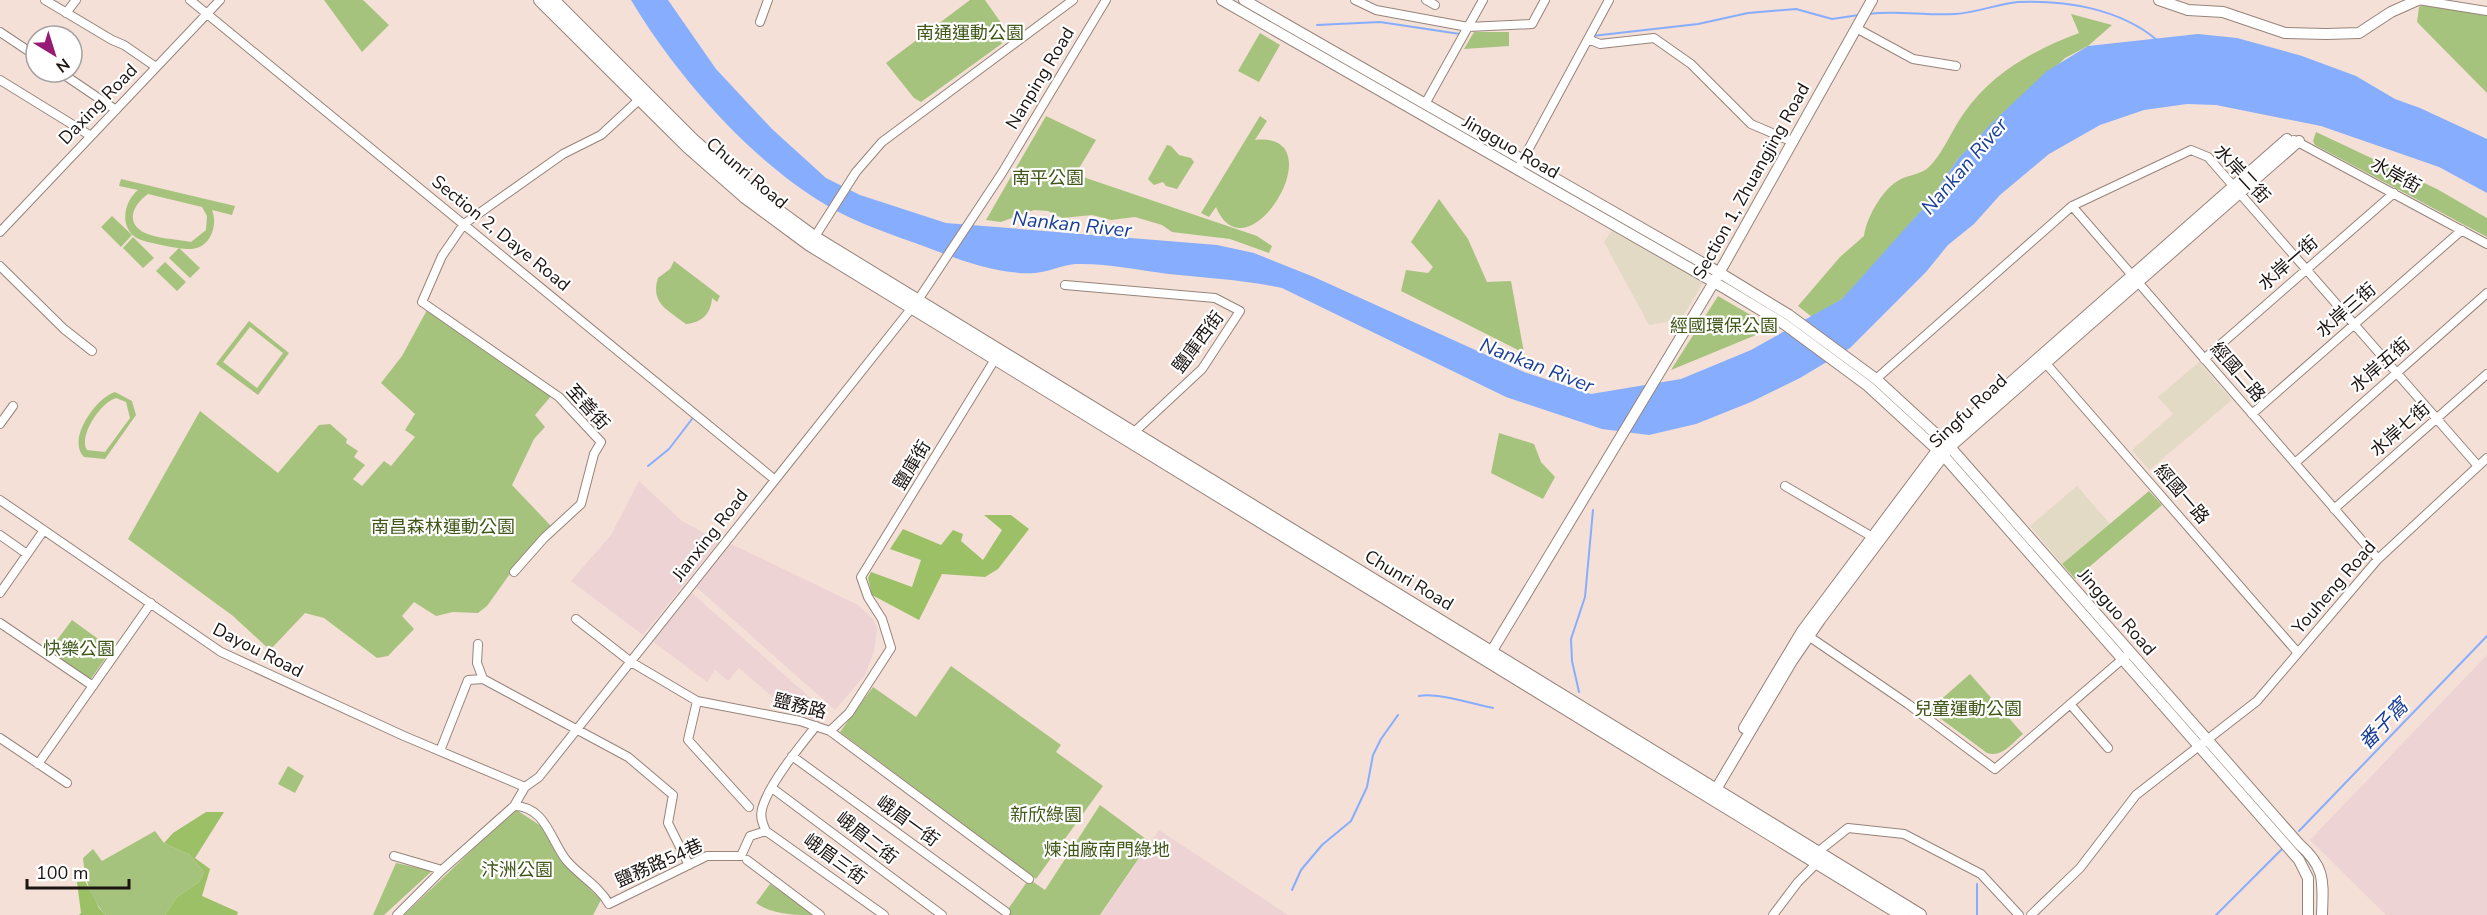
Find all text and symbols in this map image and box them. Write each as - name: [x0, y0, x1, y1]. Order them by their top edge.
- park label: 南通運動公園: [916, 21, 1024, 45]
- street label: Nanping Road: [1000, 23, 1080, 133]
- north arrow: [24, 24, 84, 84]
- text: N: [51, 53, 74, 77]
- street label: Daxing Road: [53, 58, 143, 150]
- street label: Section 1, Zhuangjing Road: [1687, 79, 1815, 283]
- street label: Jingguo Road: [1457, 109, 1564, 184]
- water label: Nankan River: [1915, 112, 2014, 220]
- street label: Chunri Road: [701, 132, 793, 214]
- street label: 水岸二街: [2209, 139, 2275, 209]
- street label: 水岸街: [2367, 151, 2425, 199]
- park label: 南平公園: [1012, 166, 1084, 190]
- street label: Section 2, Daye Road: [427, 170, 575, 296]
- water label: Nankan River: [1011, 205, 1134, 244]
- street label: 水岸一街: [2253, 230, 2323, 296]
- street label: 水岸三街: [2311, 277, 2381, 343]
- street label: 鹽庫西街: [1167, 306, 1229, 378]
- park label: 經國環保公園: [1670, 314, 1778, 338]
- water label: Nankan River: [1476, 331, 1598, 400]
- street label: 水岸五街: [2345, 332, 2415, 398]
- street label: 經國二路: [2205, 337, 2271, 407]
- street label: Singfu Road: [1924, 369, 2012, 453]
- street label: 至善街: [561, 379, 615, 435]
- street label: 水岸七街: [2365, 396, 2435, 462]
- street label: 鹽庫街: [888, 436, 936, 494]
- street label: 經國一路: [2149, 459, 2215, 529]
- street label: Jianxing Road: [666, 484, 754, 587]
- park label: 南昌森林運動公園: [371, 515, 515, 539]
- street label: Youheng Road: [2286, 535, 2381, 640]
- street label: Chunri Road: [1360, 544, 1458, 616]
- street label: Jingguo Road: [2072, 563, 2161, 661]
- street label: Dayou Road: [209, 617, 307, 683]
- park label: 快樂公園: [43, 637, 115, 661]
- street label: 鹽務路: [771, 688, 829, 724]
- water label: 番子窩: [2353, 691, 2416, 755]
- park label: 兒童運動公園: [1914, 697, 2022, 721]
- street label: 峨眉一街: [872, 790, 944, 852]
- park label: 新欣綠園: [1010, 803, 1082, 827]
- street label: 峨眉二街: [831, 806, 903, 870]
- street label: 峨眉三街: [799, 828, 871, 890]
- street label: 鹽務路54巷: [611, 833, 707, 893]
- park label: 煉油廠南門綠地: [1044, 838, 1170, 862]
- scale bar: [27, 852, 129, 890]
- park label: 汴洲公園: [481, 858, 553, 882]
- text: 100 m: [36, 861, 88, 885]

